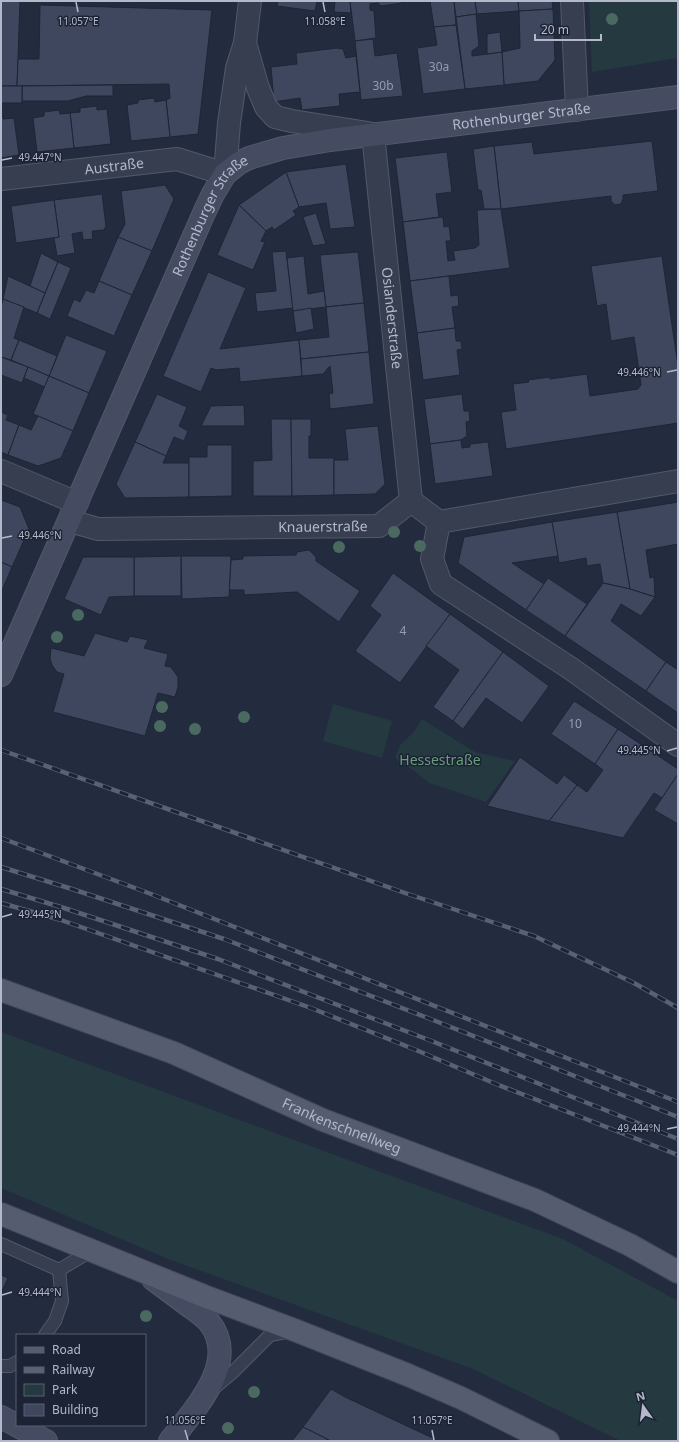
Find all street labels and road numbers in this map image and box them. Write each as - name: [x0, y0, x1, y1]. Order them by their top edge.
- street label: Rothenburger Straße: [451, 98, 592, 134]
- street label: Rothenburger Straße: [167, 150, 251, 279]
- street label: Austraße: [84, 153, 145, 178]
- street label: Osianderstraße: [378, 266, 407, 370]
- street label: Knauerstraße: [278, 516, 368, 536]
- street label: Frankenschnellweg: [279, 1093, 404, 1158]

